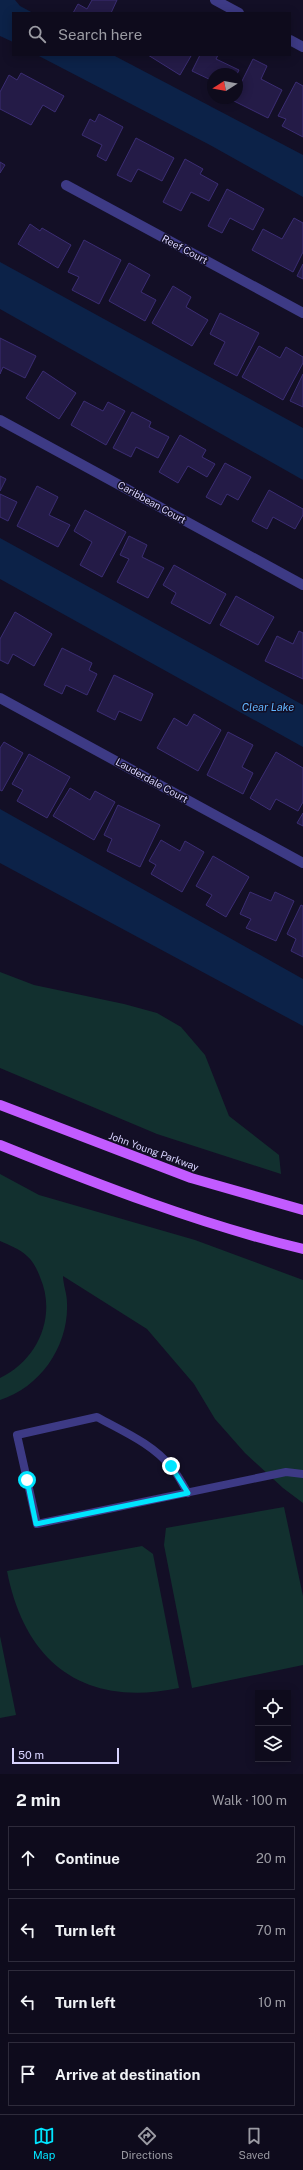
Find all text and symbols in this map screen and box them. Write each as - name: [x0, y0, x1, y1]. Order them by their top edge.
- search box: [12, 12, 291, 56]
- icon: search: [26, 23, 48, 45]
- text: Search here: [58, 26, 142, 43]
- north arrow: [207, 68, 243, 104]
- street label: Reef Court: [160, 232, 210, 266]
- street label: Caribbean Court: [116, 478, 188, 526]
- water label: Clear Lake: [242, 701, 294, 713]
- street label: Lauderdale Court: [114, 755, 190, 805]
- street label: John Young Parkway: [107, 1129, 201, 1173]
- route end: [162, 1457, 180, 1475]
- route start: [18, 1471, 36, 1489]
- map controls: [255, 1690, 291, 1762]
- button: locate: [255, 1690, 291, 1726]
- button: layers: [255, 1726, 291, 1762]
- scale bar: [12, 1746, 119, 1765]
- text: 50 m: [18, 1749, 44, 1761]
- text: 2 min: [16, 1790, 61, 1810]
- text: Walk · 100 m: [212, 1793, 287, 1808]
- icon: ahead: [17, 1847, 39, 1869]
- text: Continue: [55, 1850, 120, 1867]
- text: 20 m: [256, 1851, 286, 1866]
- icon: left: [17, 1919, 39, 1941]
- text: Turn left: [55, 1922, 116, 1939]
- text: 70 m: [256, 1923, 286, 1938]
- icon: left: [17, 1991, 39, 2013]
- text: Turn left: [55, 1994, 116, 2011]
- text: 10 m: [258, 1995, 286, 2010]
- icon: arrive: [17, 2063, 39, 2085]
- text: Arrive at destination: [55, 2066, 200, 2083]
- tab: Map: [33, 2125, 55, 2161]
- tab: Directions: [121, 2125, 173, 2161]
- tab: Saved: [239, 2125, 270, 2161]

